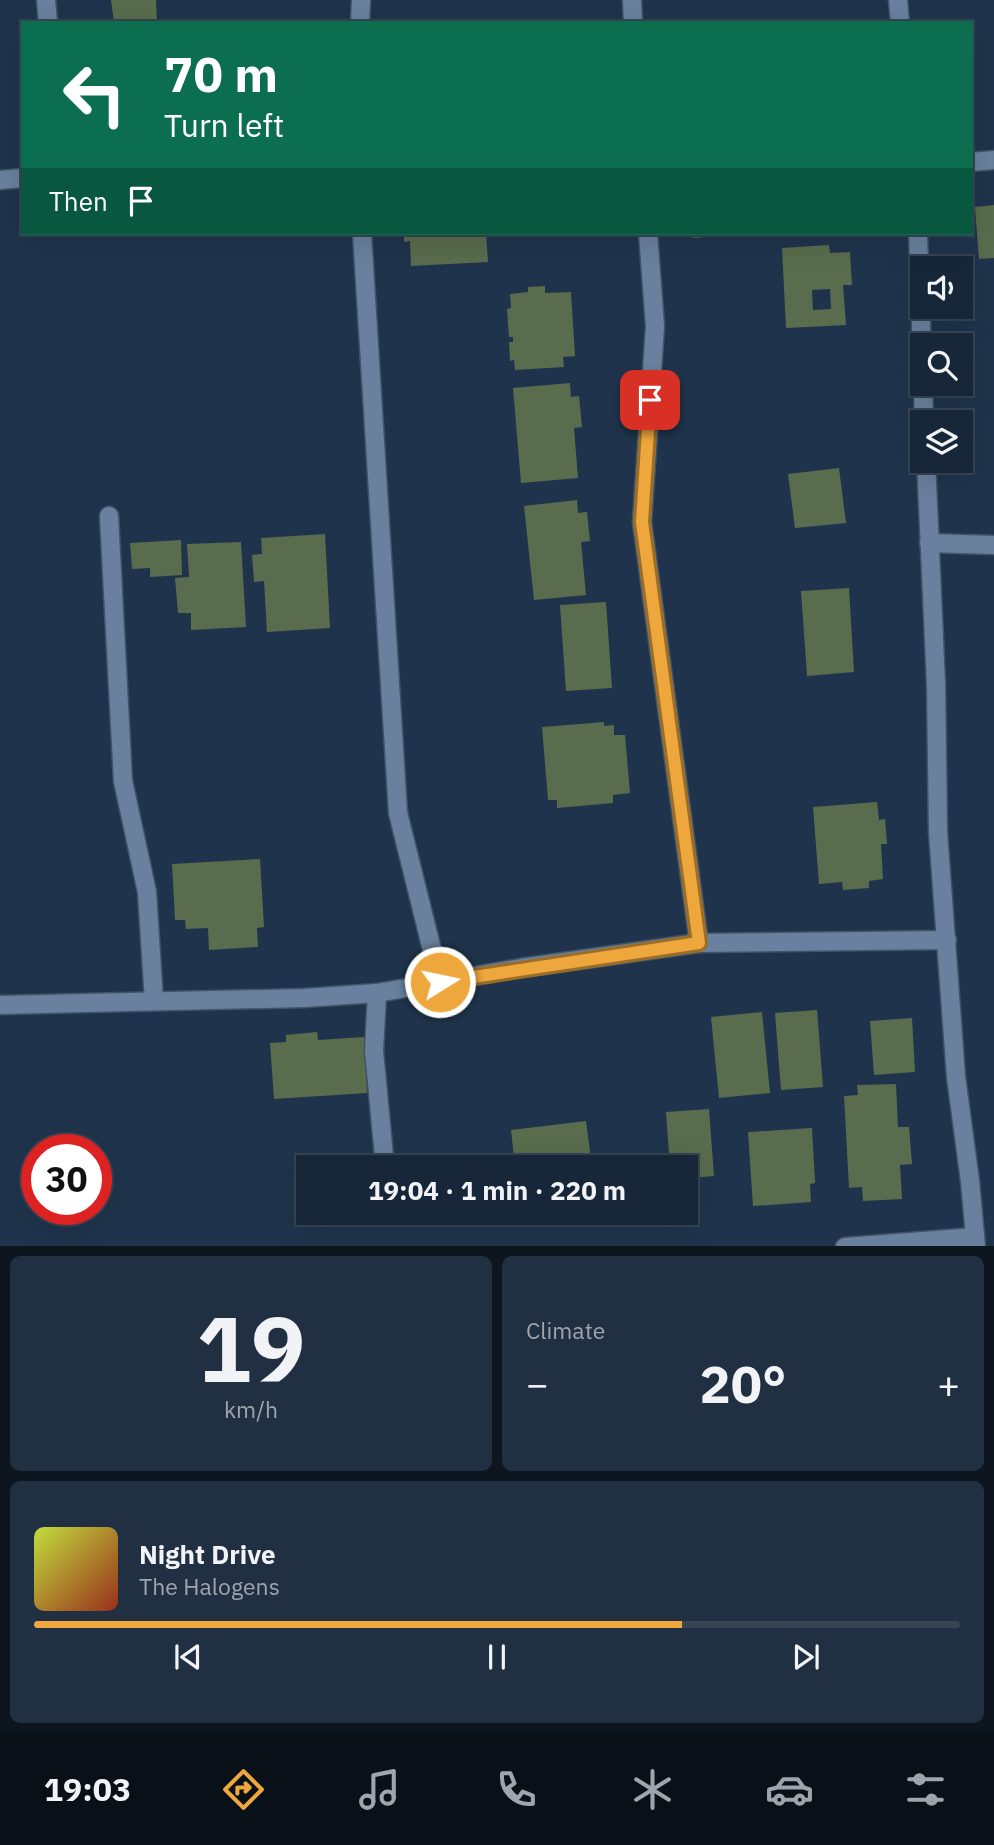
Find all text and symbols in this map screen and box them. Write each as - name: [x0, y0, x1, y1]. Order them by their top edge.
- text: 70 m: [164, 42, 278, 105]
- icon: left: [49, 49, 140, 140]
- text: Turn left: [164, 104, 284, 146]
- icon: arrive: [122, 182, 160, 220]
- text: Then: [49, 184, 108, 218]
- map controls: [910, 256, 973, 473]
- button: sound: [910, 256, 973, 319]
- button: search: [910, 333, 973, 396]
- pin: [620, 370, 680, 430]
- icon: arrive: [631, 381, 669, 419]
- button: layers: [910, 410, 973, 473]
- position arrow: [403, 945, 477, 1019]
- speed limit sign: 30: [21, 1134, 112, 1225]
- text: 19:04 · 1 min · 220 m: [368, 1173, 626, 1207]
- text: 19: [196, 1289, 306, 1407]
- text: Climate: [526, 1315, 605, 1345]
- text: 20°: [700, 1350, 786, 1417]
- text: −: [526, 1359, 549, 1408]
- text: +: [937, 1359, 960, 1408]
- text: km/h: [224, 1394, 278, 1424]
- text: Night Drive: [139, 1537, 276, 1571]
- text: The Halogens: [139, 1571, 280, 1601]
- icon: previous: [169, 1638, 207, 1676]
- icon: pause: [478, 1638, 516, 1676]
- icon: next: [787, 1638, 825, 1676]
- icon: directions: [219, 1765, 268, 1814]
- icon: music: [355, 1765, 404, 1814]
- icon: phone: [492, 1765, 541, 1814]
- icon: climate: [628, 1765, 677, 1814]
- icon: car: [765, 1765, 814, 1814]
- icon: filters: [901, 1765, 950, 1814]
- text: 19:03: [44, 1768, 131, 1810]

